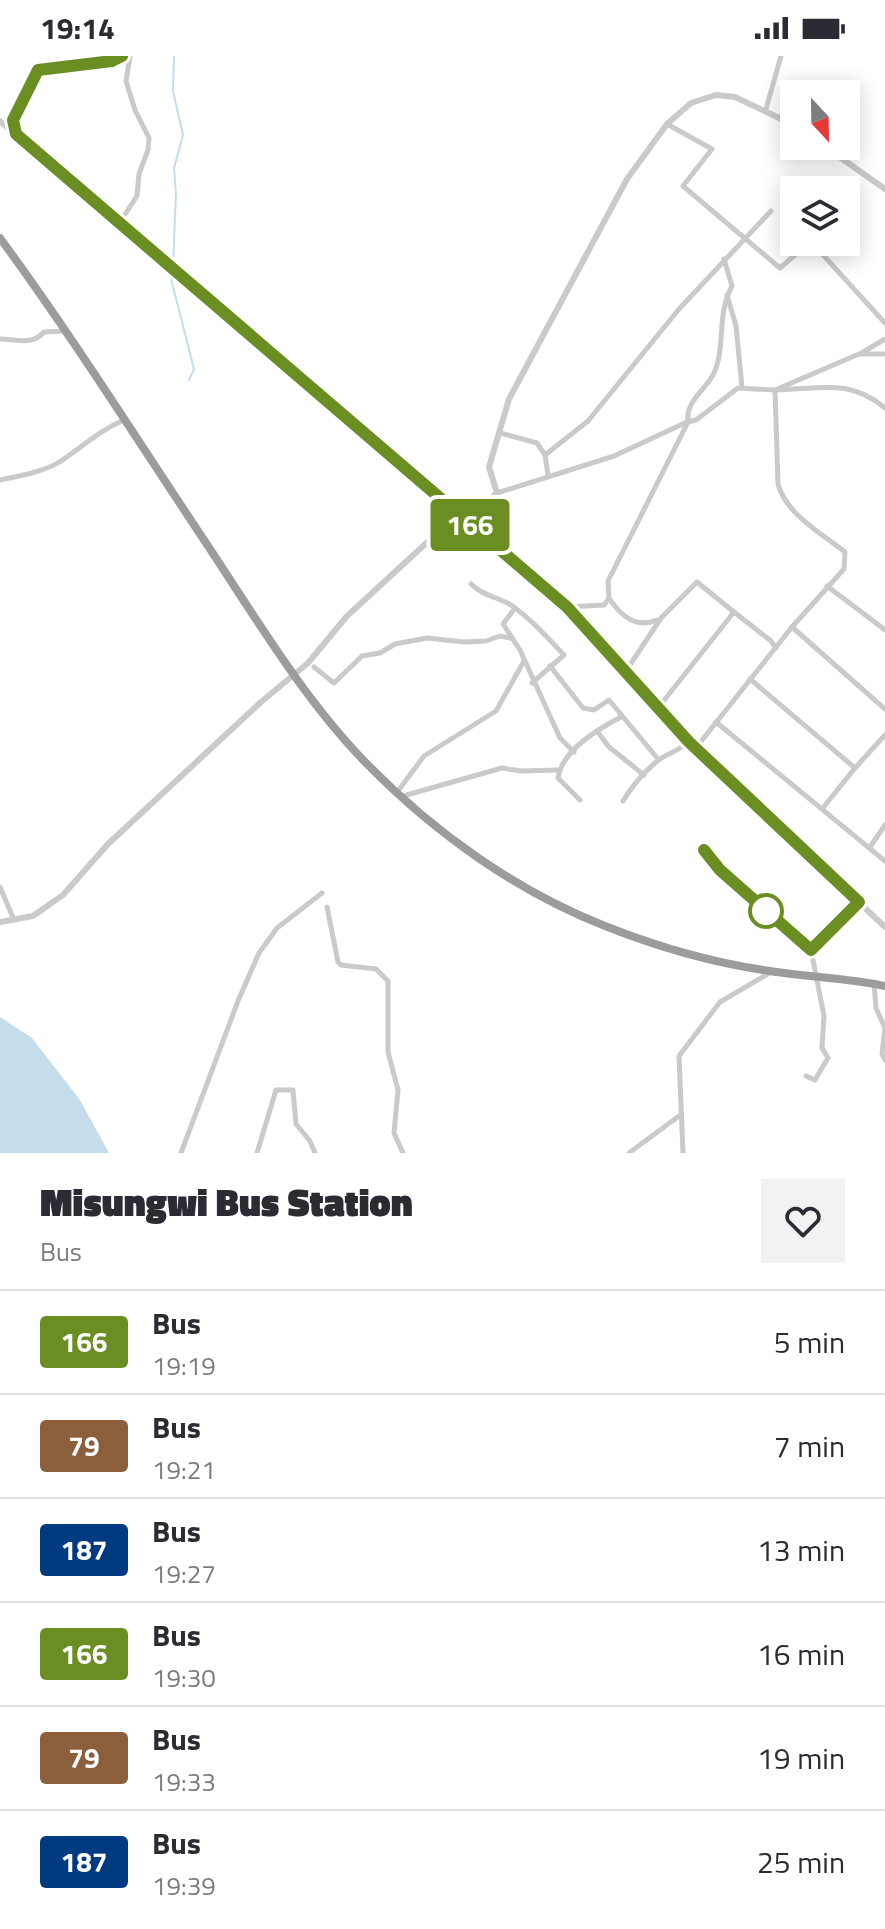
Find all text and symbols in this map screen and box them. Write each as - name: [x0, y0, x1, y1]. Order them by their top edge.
- text: 19:14: [40, 5, 115, 51]
- north arrow: [780, 80, 860, 160]
- map controls: [780, 80, 860, 256]
- button: layers: [780, 176, 860, 256]
- line badge: 166: [424, 499, 516, 551]
- text: 166: [446, 503, 494, 546]
- unlabelled marker: [749, 894, 783, 928]
- text: Misungwi Bus Station: [40, 1173, 413, 1231]
- button: heart: [761, 1179, 845, 1263]
- text: Bus: [40, 1232, 82, 1271]
- text: Bus: [152, 1300, 201, 1346]
- text: 5 min: [774, 1319, 845, 1365]
- text: 166: [60, 1320, 108, 1363]
- text: 19:19: [152, 1346, 216, 1385]
- text: Bus: [152, 1404, 201, 1450]
- text: 7 min: [774, 1423, 845, 1469]
- text: 79: [68, 1424, 100, 1467]
- text: 19:21: [152, 1450, 216, 1489]
- text: Bus: [152, 1508, 201, 1554]
- text: 13 min: [757, 1527, 845, 1573]
- text: 187: [60, 1528, 108, 1571]
- text: 19:27: [152, 1554, 216, 1593]
- text: Bus: [152, 1612, 201, 1658]
- text: 16 min: [757, 1631, 845, 1677]
- text: 166: [60, 1632, 108, 1675]
- text: 19:30: [152, 1658, 216, 1697]
- text: Bus: [152, 1716, 201, 1762]
- text: 19 min: [757, 1735, 845, 1781]
- text: 79: [68, 1736, 100, 1779]
- text: 19:33: [152, 1762, 216, 1801]
- text: Bus: [152, 1820, 201, 1866]
- text: 25 min: [757, 1839, 845, 1885]
- text: 187: [60, 1840, 108, 1883]
- text: 19:39: [152, 1866, 216, 1905]

